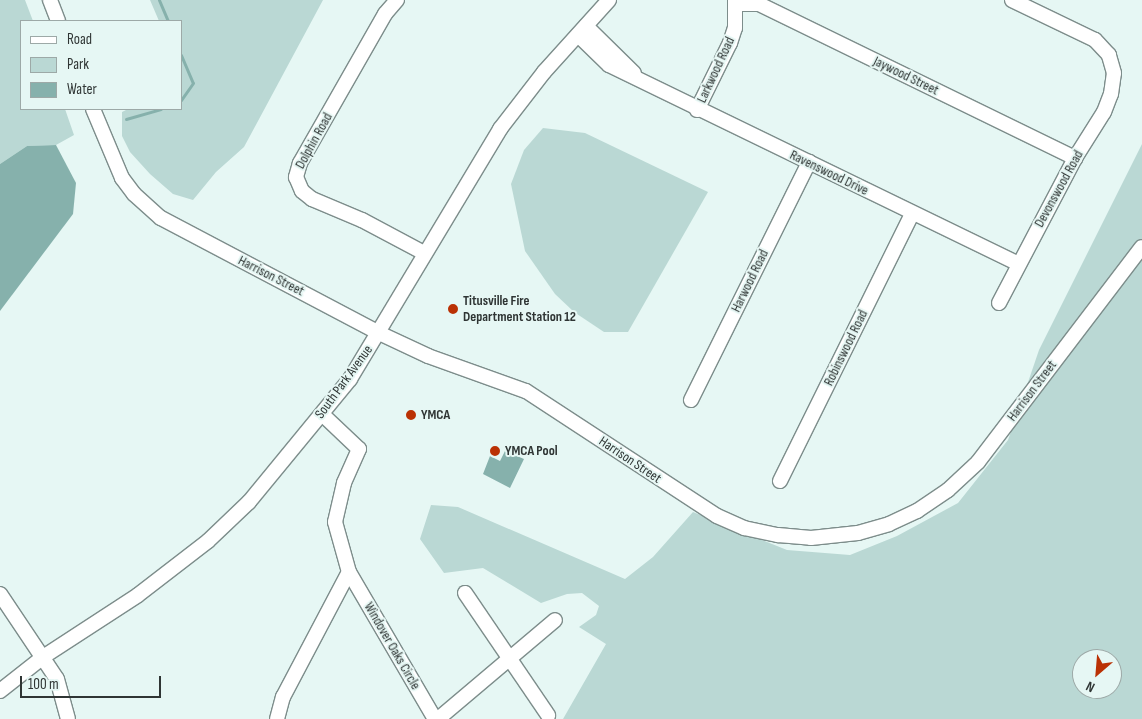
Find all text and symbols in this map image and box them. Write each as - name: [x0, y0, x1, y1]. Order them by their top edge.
- legend: [20, 20, 182, 110]
- text: Road: [67, 30, 92, 49]
- street label: Larkwood Road: [693, 34, 739, 106]
- street label: Jaywood Street: [871, 53, 941, 99]
- text: Park: [67, 55, 89, 74]
- text: Water: [67, 80, 97, 99]
- street label: Dolphin Road: [292, 110, 336, 172]
- street label: Ravenswood Drive: [787, 147, 871, 199]
- street label: Devonswood Road: [1031, 148, 1087, 230]
- street label: Harwood Road: [728, 247, 772, 315]
- street label: Harrison Street: [235, 252, 307, 300]
- place label: Titusville Fire Department Station 12: [463, 293, 576, 326]
- marker: Titusville Fire Department Station 12: [447, 303, 459, 315]
- street label: Robinswood Road: [820, 307, 872, 389]
- street label: South Park Avenue: [312, 342, 376, 422]
- street label: Harrison Street: [1004, 357, 1060, 425]
- place label: YMCA: [421, 407, 450, 423]
- marker: YMCA: [405, 409, 417, 421]
- street label: Harrison Street: [596, 433, 664, 487]
- place label: YMCA Pool: [505, 443, 558, 459]
- marker: YMCA Pool: [489, 445, 501, 457]
- street label: Windover Oaks Circle: [360, 599, 424, 693]
- north arrow: [1072, 649, 1122, 699]
- scale bar: [22, 666, 164, 698]
- text: 100 m: [28, 675, 59, 694]
- text: N: [1083, 678, 1098, 696]

